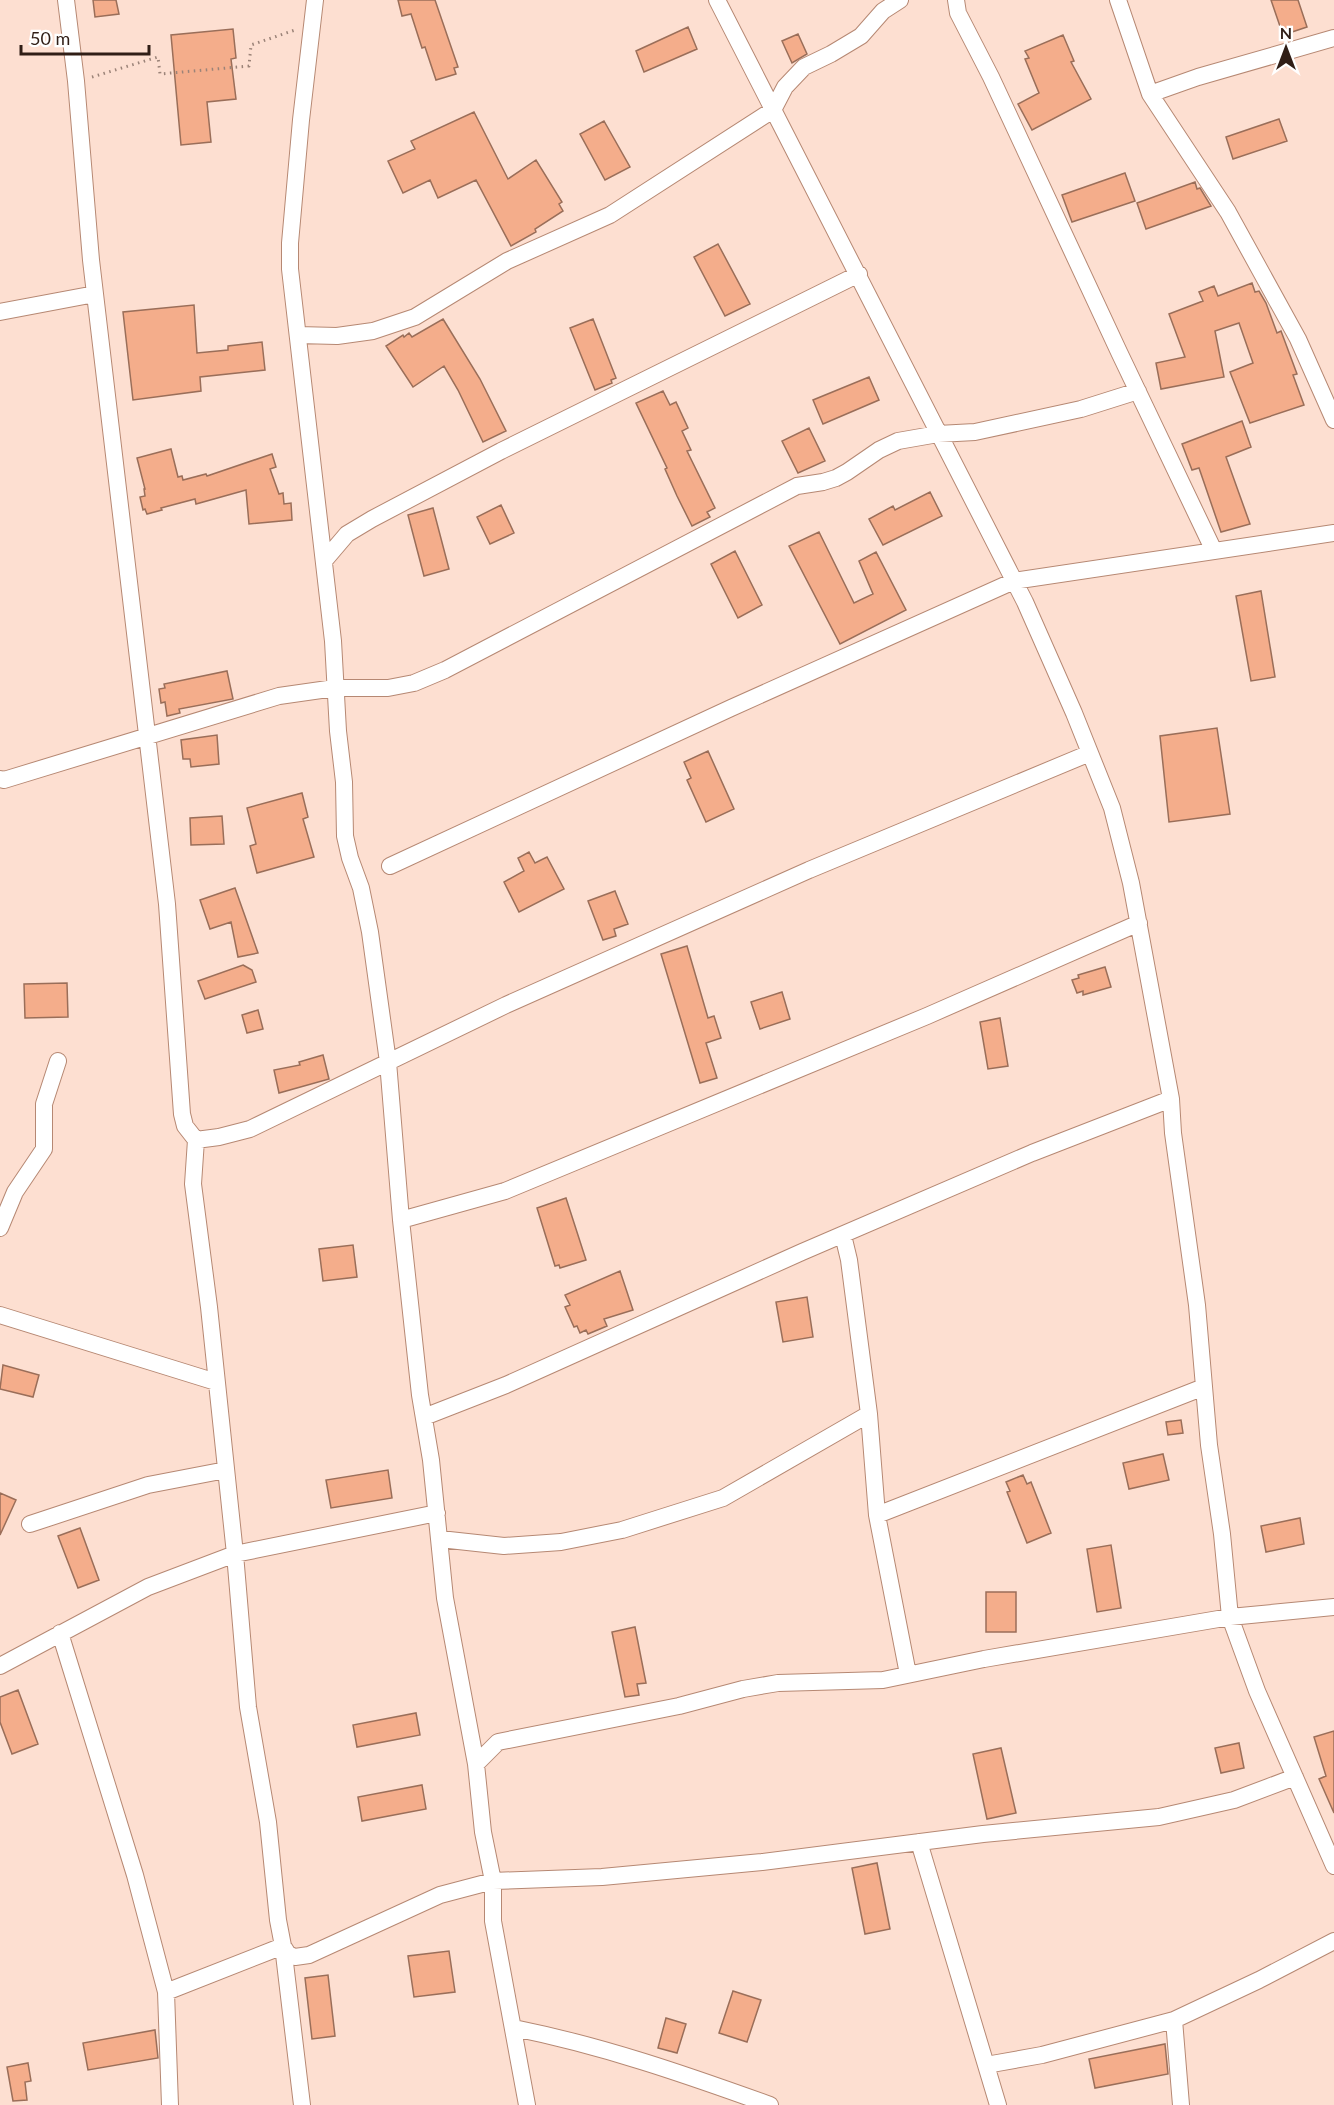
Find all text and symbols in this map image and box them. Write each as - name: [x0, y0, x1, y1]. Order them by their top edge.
- scale bar: [21, 18, 148, 56]
- north arrow: [1256, 18, 1316, 78]
- text: N: [1280, 23, 1292, 42]
- text: 50 m: [30, 27, 70, 49]

